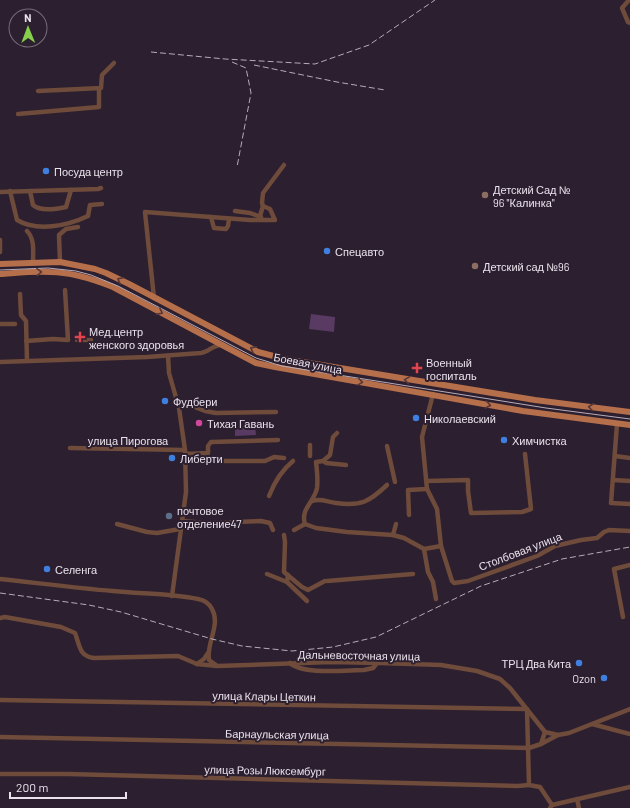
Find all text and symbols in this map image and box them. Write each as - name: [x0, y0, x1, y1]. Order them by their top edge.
- north arrow: [8, 8, 48, 48]
- text: N: [24, 11, 32, 24]
- place label: Посуда центр: [54, 165, 123, 178]
- marker: Посуда центр: [41, 166, 51, 176]
- place label: Детский Сад № 96 "Калинка": [493, 183, 571, 209]
- marker: Детский Сад № 96 "Калинка": [480, 190, 490, 200]
- place label: Спецавто: [335, 245, 384, 258]
- marker: Спецавто: [322, 246, 332, 256]
- place label: Детский сад №96: [483, 260, 570, 273]
- marker: Детский сад №96: [470, 261, 480, 271]
- one-way arrow: [36, 268, 42, 276]
- one-way arrow: [116, 277, 124, 284]
- one-way arrow: [156, 308, 164, 315]
- place label: Мед.центр женского здоровья: [89, 325, 184, 351]
- marker: Мед.центр женского здоровья: [74, 331, 86, 343]
- one-way arrow: [250, 346, 257, 354]
- street label: Боевая улица: [273, 350, 344, 376]
- place label: Военный госпиталь: [426, 356, 477, 382]
- marker: Военный госпиталь: [411, 362, 423, 374]
- one-way arrow: [404, 376, 410, 385]
- one-way arrow: [357, 378, 363, 386]
- place label: Фудбери: [173, 395, 217, 408]
- marker: Фудбери: [160, 396, 170, 406]
- one-way arrow: [485, 400, 491, 408]
- one-way arrow: [588, 403, 594, 412]
- place label: Николаевский: [424, 412, 496, 425]
- marker: Николаевский: [411, 413, 421, 423]
- place label: Тихая Гавань: [207, 417, 274, 430]
- marker: Тихая Гавань: [194, 418, 204, 428]
- street label: улица Пирогова: [88, 434, 169, 447]
- place label: Химчистка: [512, 434, 568, 447]
- marker: Химчистка: [499, 435, 509, 445]
- place label: Либерти: [180, 452, 223, 465]
- marker: Либерти: [167, 453, 177, 463]
- place label: почтовое отделение47: [177, 504, 242, 530]
- marker: почтовое отделение47: [164, 511, 174, 521]
- street label: Столбовая улица: [477, 529, 564, 573]
- place label: Селенга: [55, 563, 98, 576]
- marker: Селенга: [42, 564, 52, 574]
- street label: Дальневосточная улица: [298, 647, 421, 663]
- place label: ТРЦ Два Кита: [502, 657, 572, 670]
- marker: ТРЦ Два Кита: [574, 658, 584, 668]
- place label: Ozon: [572, 672, 596, 685]
- marker: Ozon: [599, 673, 609, 683]
- street label: улица Клары Цеткин: [212, 689, 316, 703]
- street label: Барнаульская улица: [225, 727, 330, 741]
- street label: улица Розы Люксембург: [204, 762, 326, 778]
- scale bar: [10, 774, 126, 800]
- text: 200 m: [16, 780, 48, 794]

